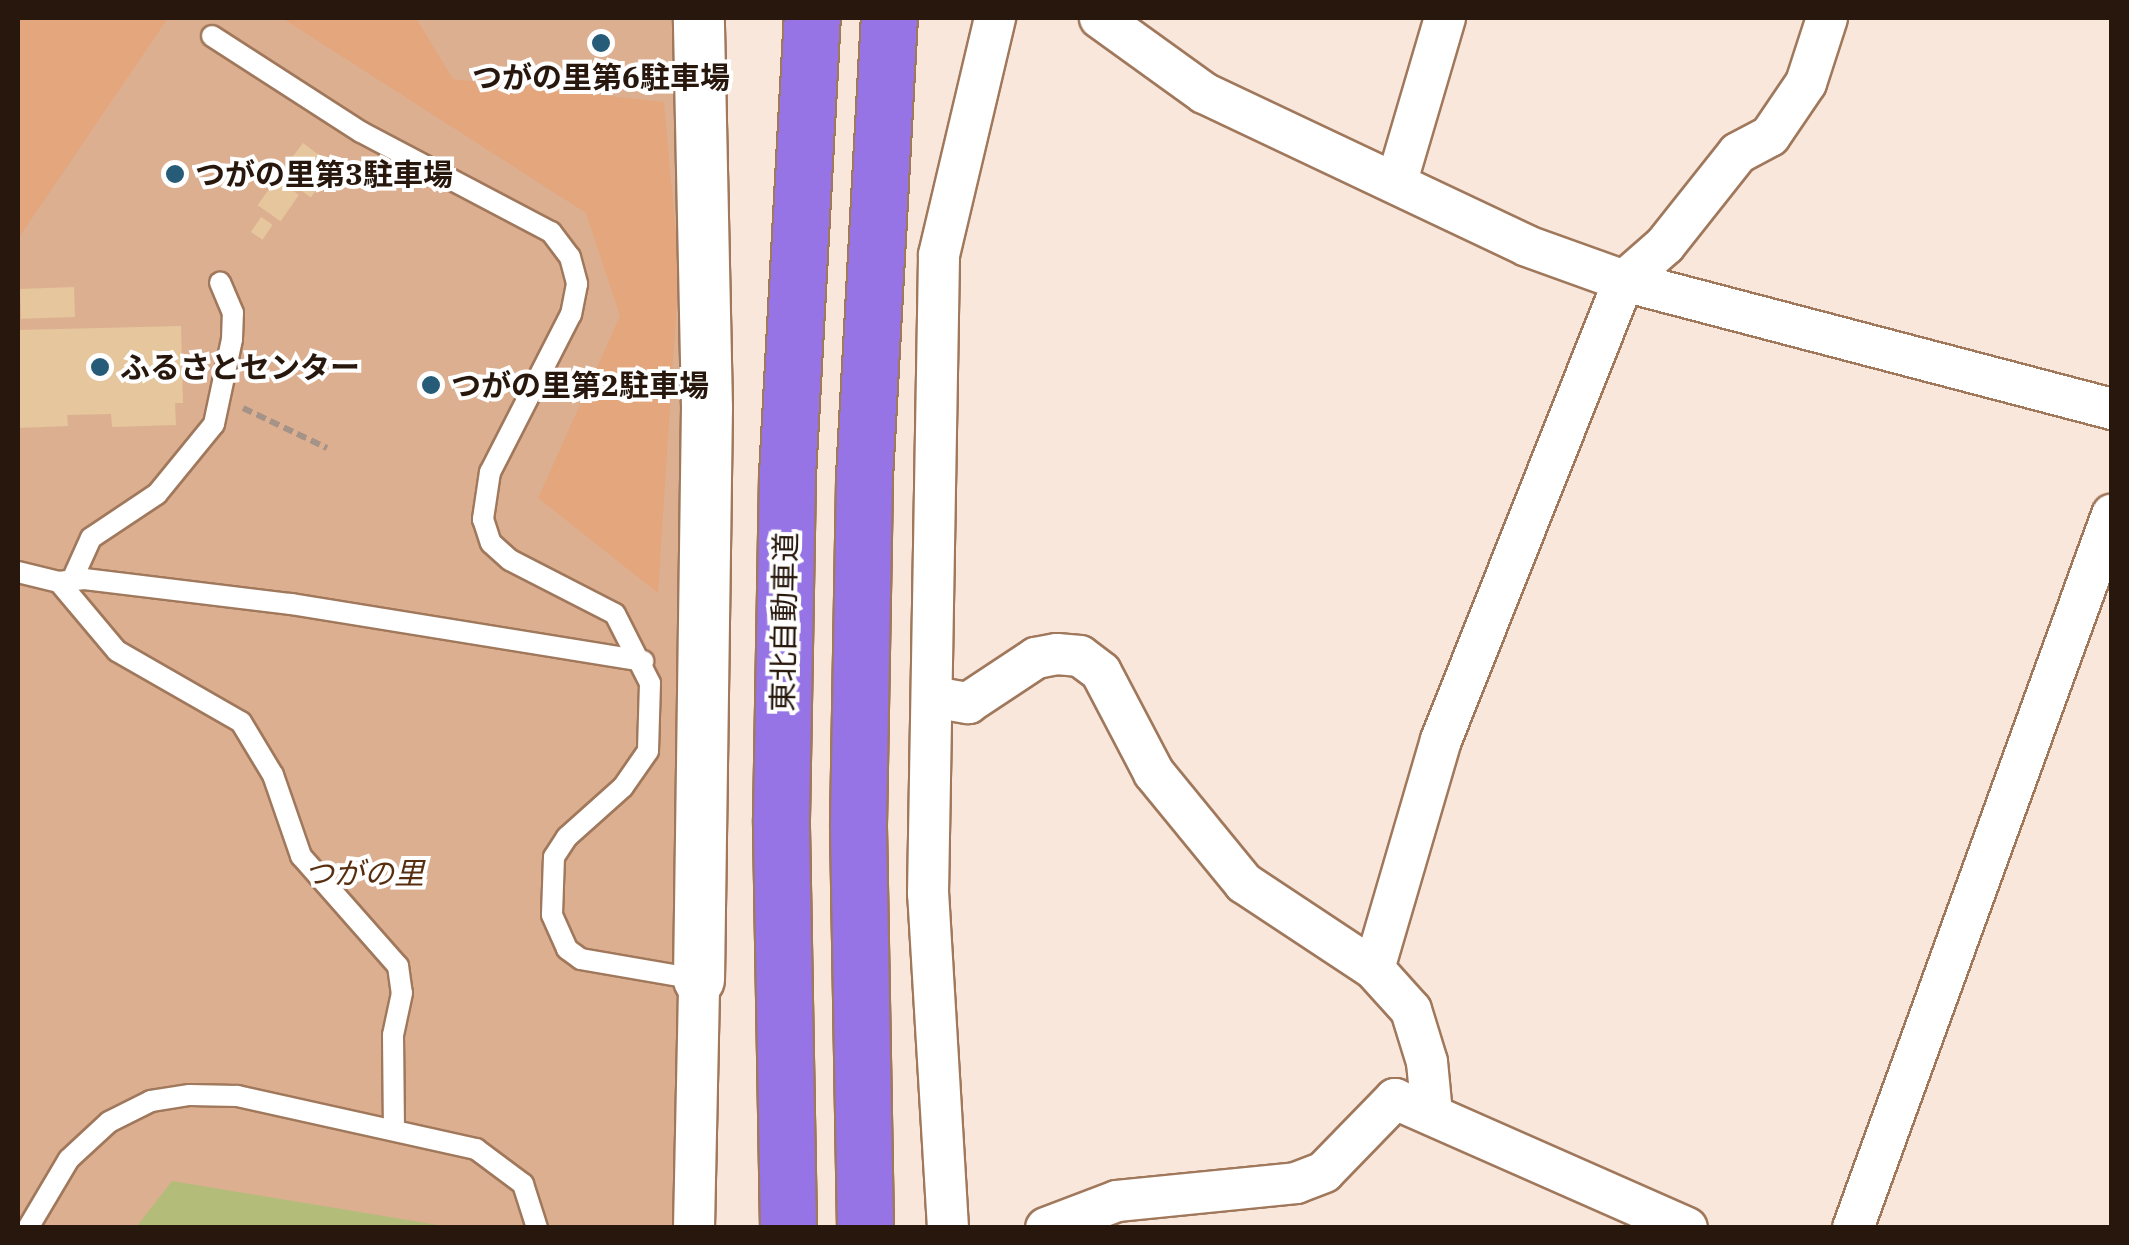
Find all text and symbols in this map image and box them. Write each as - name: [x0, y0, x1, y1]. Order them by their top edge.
- marker: つがの里第6駐車場: [590, 32, 612, 54]
- place label: つがの里第6駐車場: [472, 59, 730, 95]
- place label: つがの里第3駐車場: [195, 156, 453, 192]
- marker: つがの里第3駐車場: [164, 163, 186, 185]
- place label: ふるさとセンター: [120, 349, 360, 385]
- marker: ふるさとセンター: [89, 356, 111, 378]
- place label: つがの里第2駐車場: [451, 367, 709, 403]
- marker: つがの里第2駐車場: [420, 374, 442, 396]
- street label: 東北自動車道: [764, 532, 804, 712]
- park label: つがの里: [304, 855, 424, 891]

